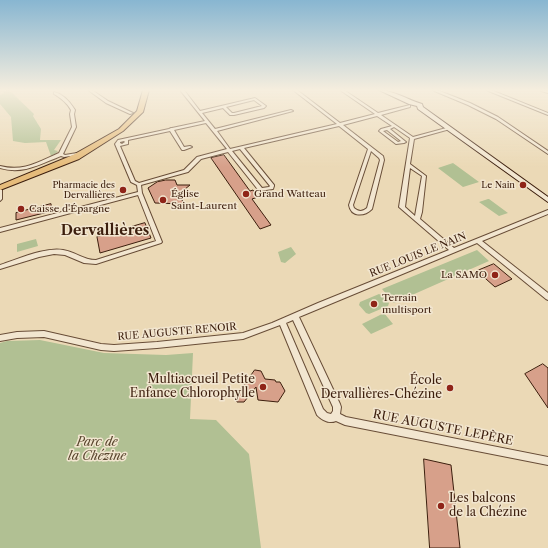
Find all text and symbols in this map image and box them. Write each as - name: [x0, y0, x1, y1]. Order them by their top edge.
- place label: Pharmacie des Dervallières: [52, 180, 115, 201]
- place label: Le Nain: [481, 180, 515, 190]
- marker: Le Nain: [518, 180, 528, 190]
- marker: Pharmacie des Dervallières: [118, 185, 128, 195]
- place label: Église Saint-Laurent: [171, 188, 237, 212]
- place label: Grand Watteau: [254, 188, 326, 200]
- marker: Grand Watteau: [241, 189, 251, 199]
- marker: Église Saint-Laurent: [158, 195, 168, 205]
- place label: Caisse d'Épargne: [29, 203, 110, 215]
- marker: Caisse d'Épargne: [16, 204, 26, 214]
- district label: Dervallières: [61, 223, 149, 239]
- street label: RUE LOUIS LE NAIN: [368, 230, 468, 280]
- place label: La SAMO: [441, 269, 487, 281]
- marker: La SAMO: [490, 270, 500, 280]
- place label: Terrain multisport: [382, 292, 431, 316]
- marker: Terrain multisport: [369, 299, 379, 309]
- street label: RUE AUGUSTE RENOIR: [117, 321, 237, 343]
- place label: Multiaccueil Petite Enfance Chlorophylle: [130, 373, 255, 401]
- place label: École Dervallières-Chézine: [321, 374, 442, 402]
- marker: Multiaccueil Petite Enfance Chlorophylle: [258, 382, 268, 392]
- marker: École Dervallières-Chézine: [445, 383, 455, 393]
- street label: RUE AUGUSTE LEPÈRE: [372, 407, 514, 449]
- park label: Parc de la Chézine: [68, 436, 126, 464]
- place label: Les balcons de la Chézine: [449, 492, 527, 520]
- marker: Les balcons de la Chézine: [436, 501, 446, 511]

